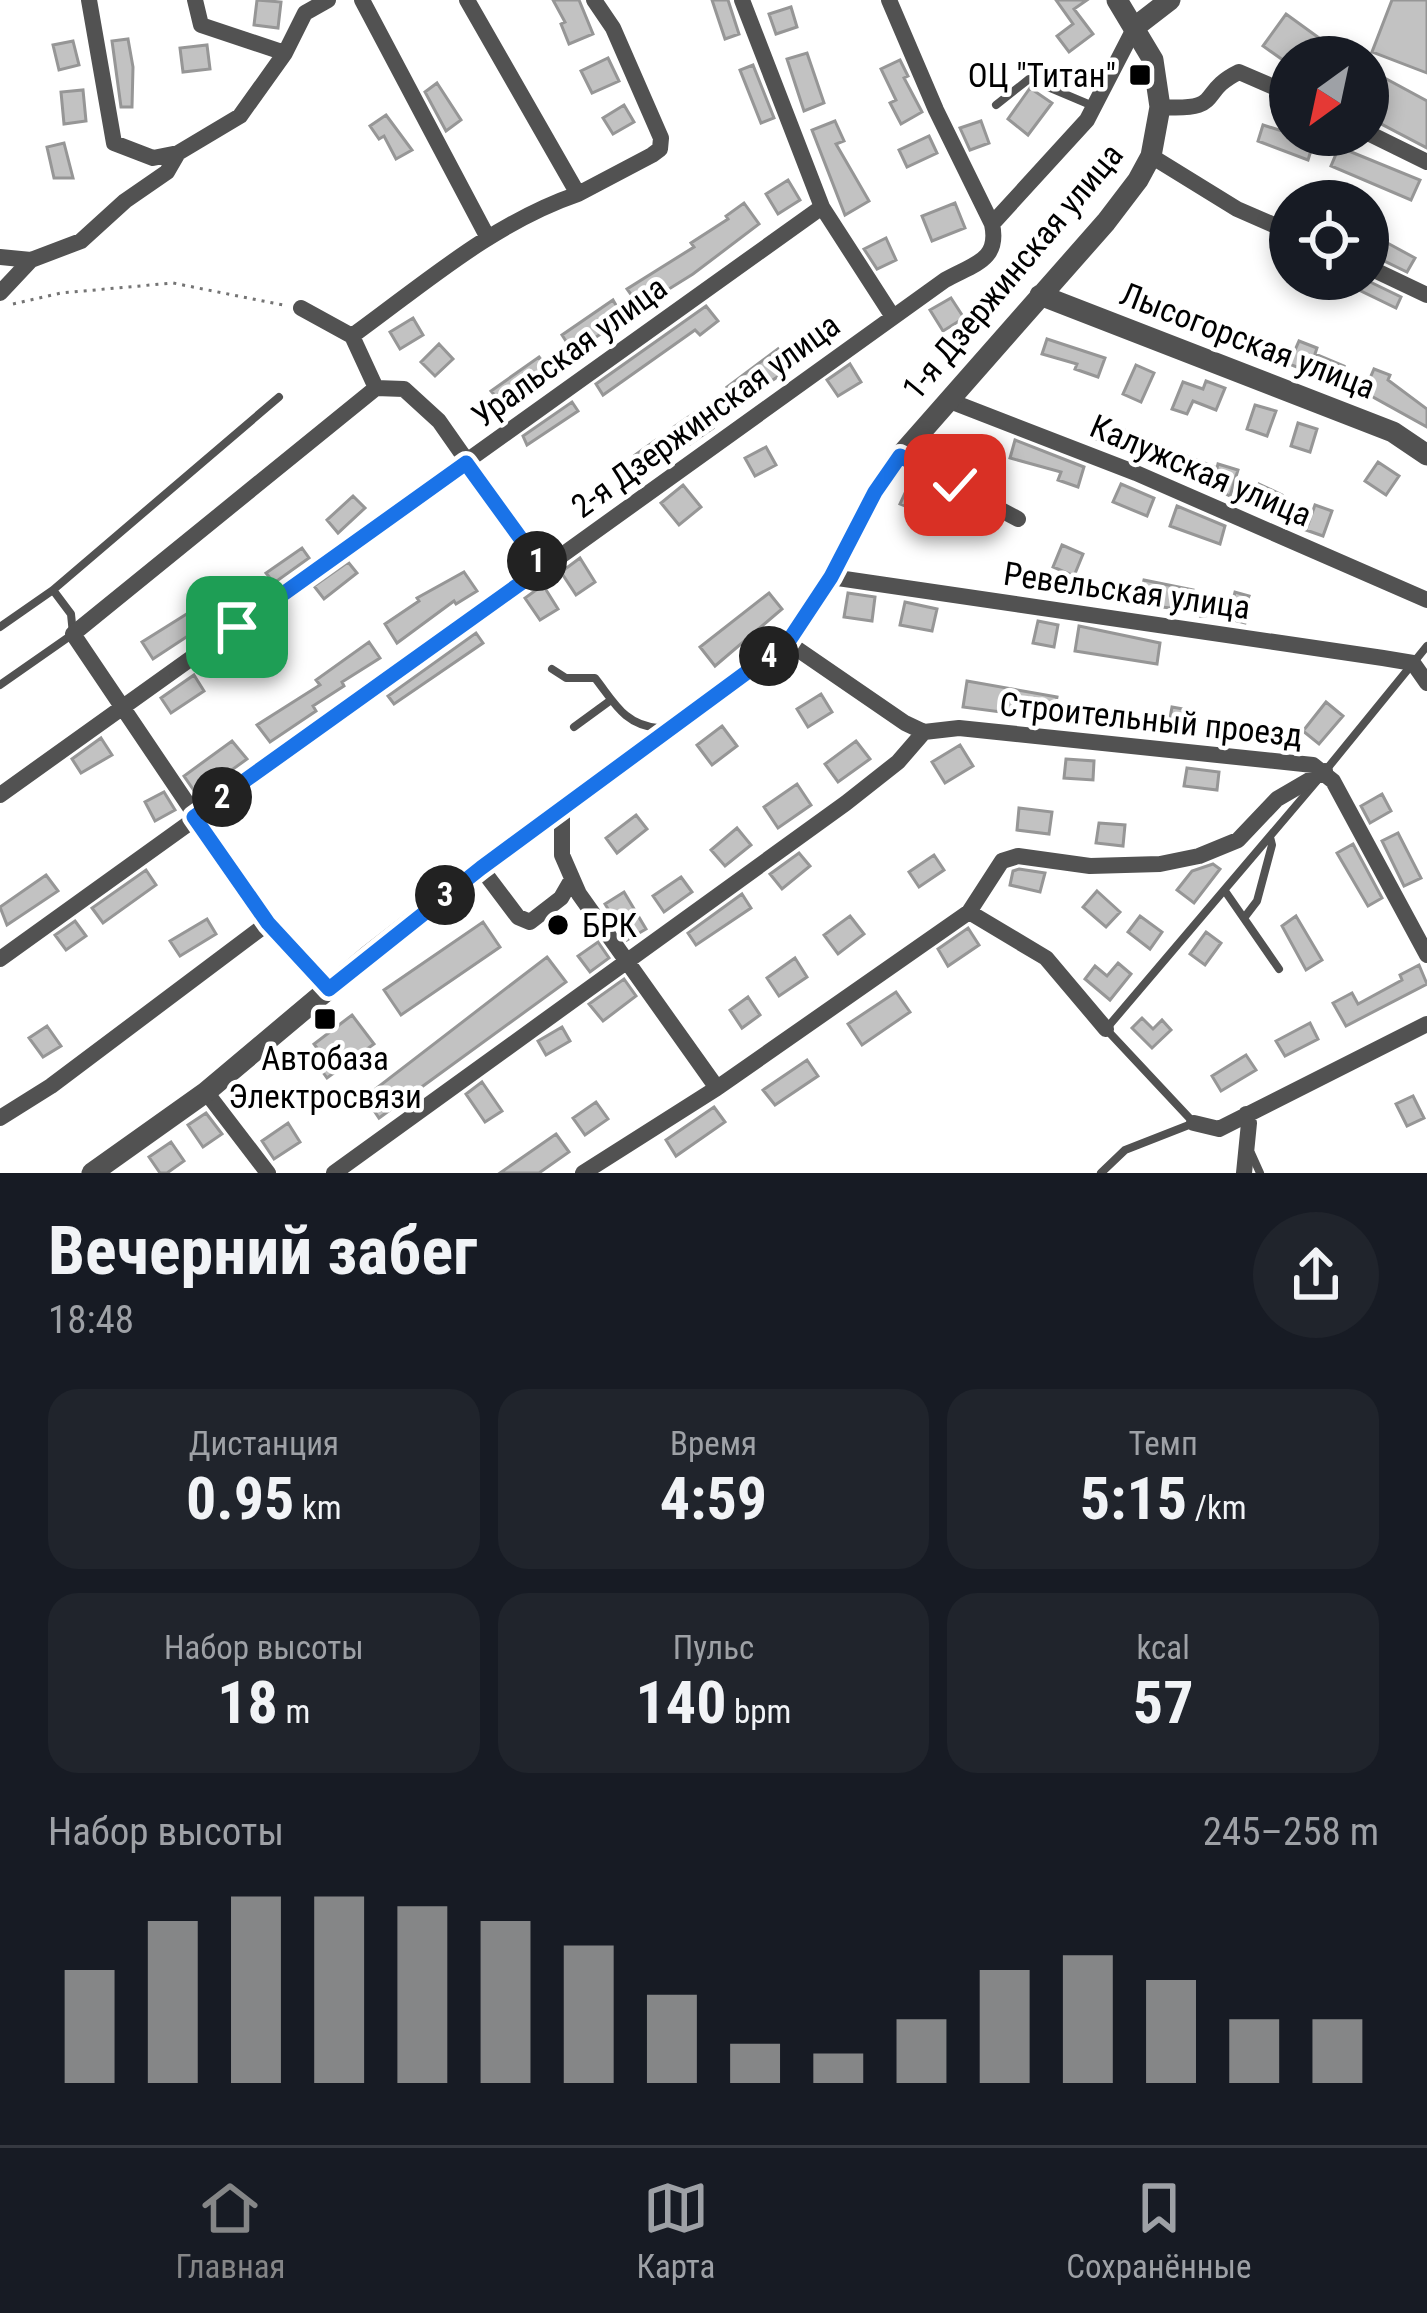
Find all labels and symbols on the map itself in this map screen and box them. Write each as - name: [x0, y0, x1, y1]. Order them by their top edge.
- north arrow: [1269, 36, 1389, 156]
- place label: ОЦ "Титан": [968, 56, 1116, 95]
- marker: ОЦ "Титан": [1127, 62, 1153, 88]
- street label: 1-я Дзержинская улица: [894, 136, 1131, 407]
- street label: Уральская улица: [464, 268, 674, 435]
- street label: Лысогорская улица: [1115, 274, 1381, 407]
- street label: 2-я Дзержинская улица: [564, 305, 847, 526]
- street label: Калужская улица: [1084, 406, 1317, 535]
- pin: [904, 434, 1006, 536]
- pin: 1: [507, 531, 567, 591]
- street label: Ревельская улица: [1001, 554, 1253, 627]
- pin: [186, 576, 288, 678]
- pin: 4: [739, 626, 799, 686]
- street label: Строительный проезд: [998, 684, 1304, 755]
- pin: 2: [192, 767, 252, 827]
- pin: 3: [415, 865, 475, 925]
- place label: БРК: [582, 906, 637, 945]
- marker: БРК: [545, 912, 571, 938]
- marker: Автобаза Электросвязи: [312, 1006, 338, 1032]
- place label: Автобаза Электросвязи: [228, 1039, 422, 1116]

